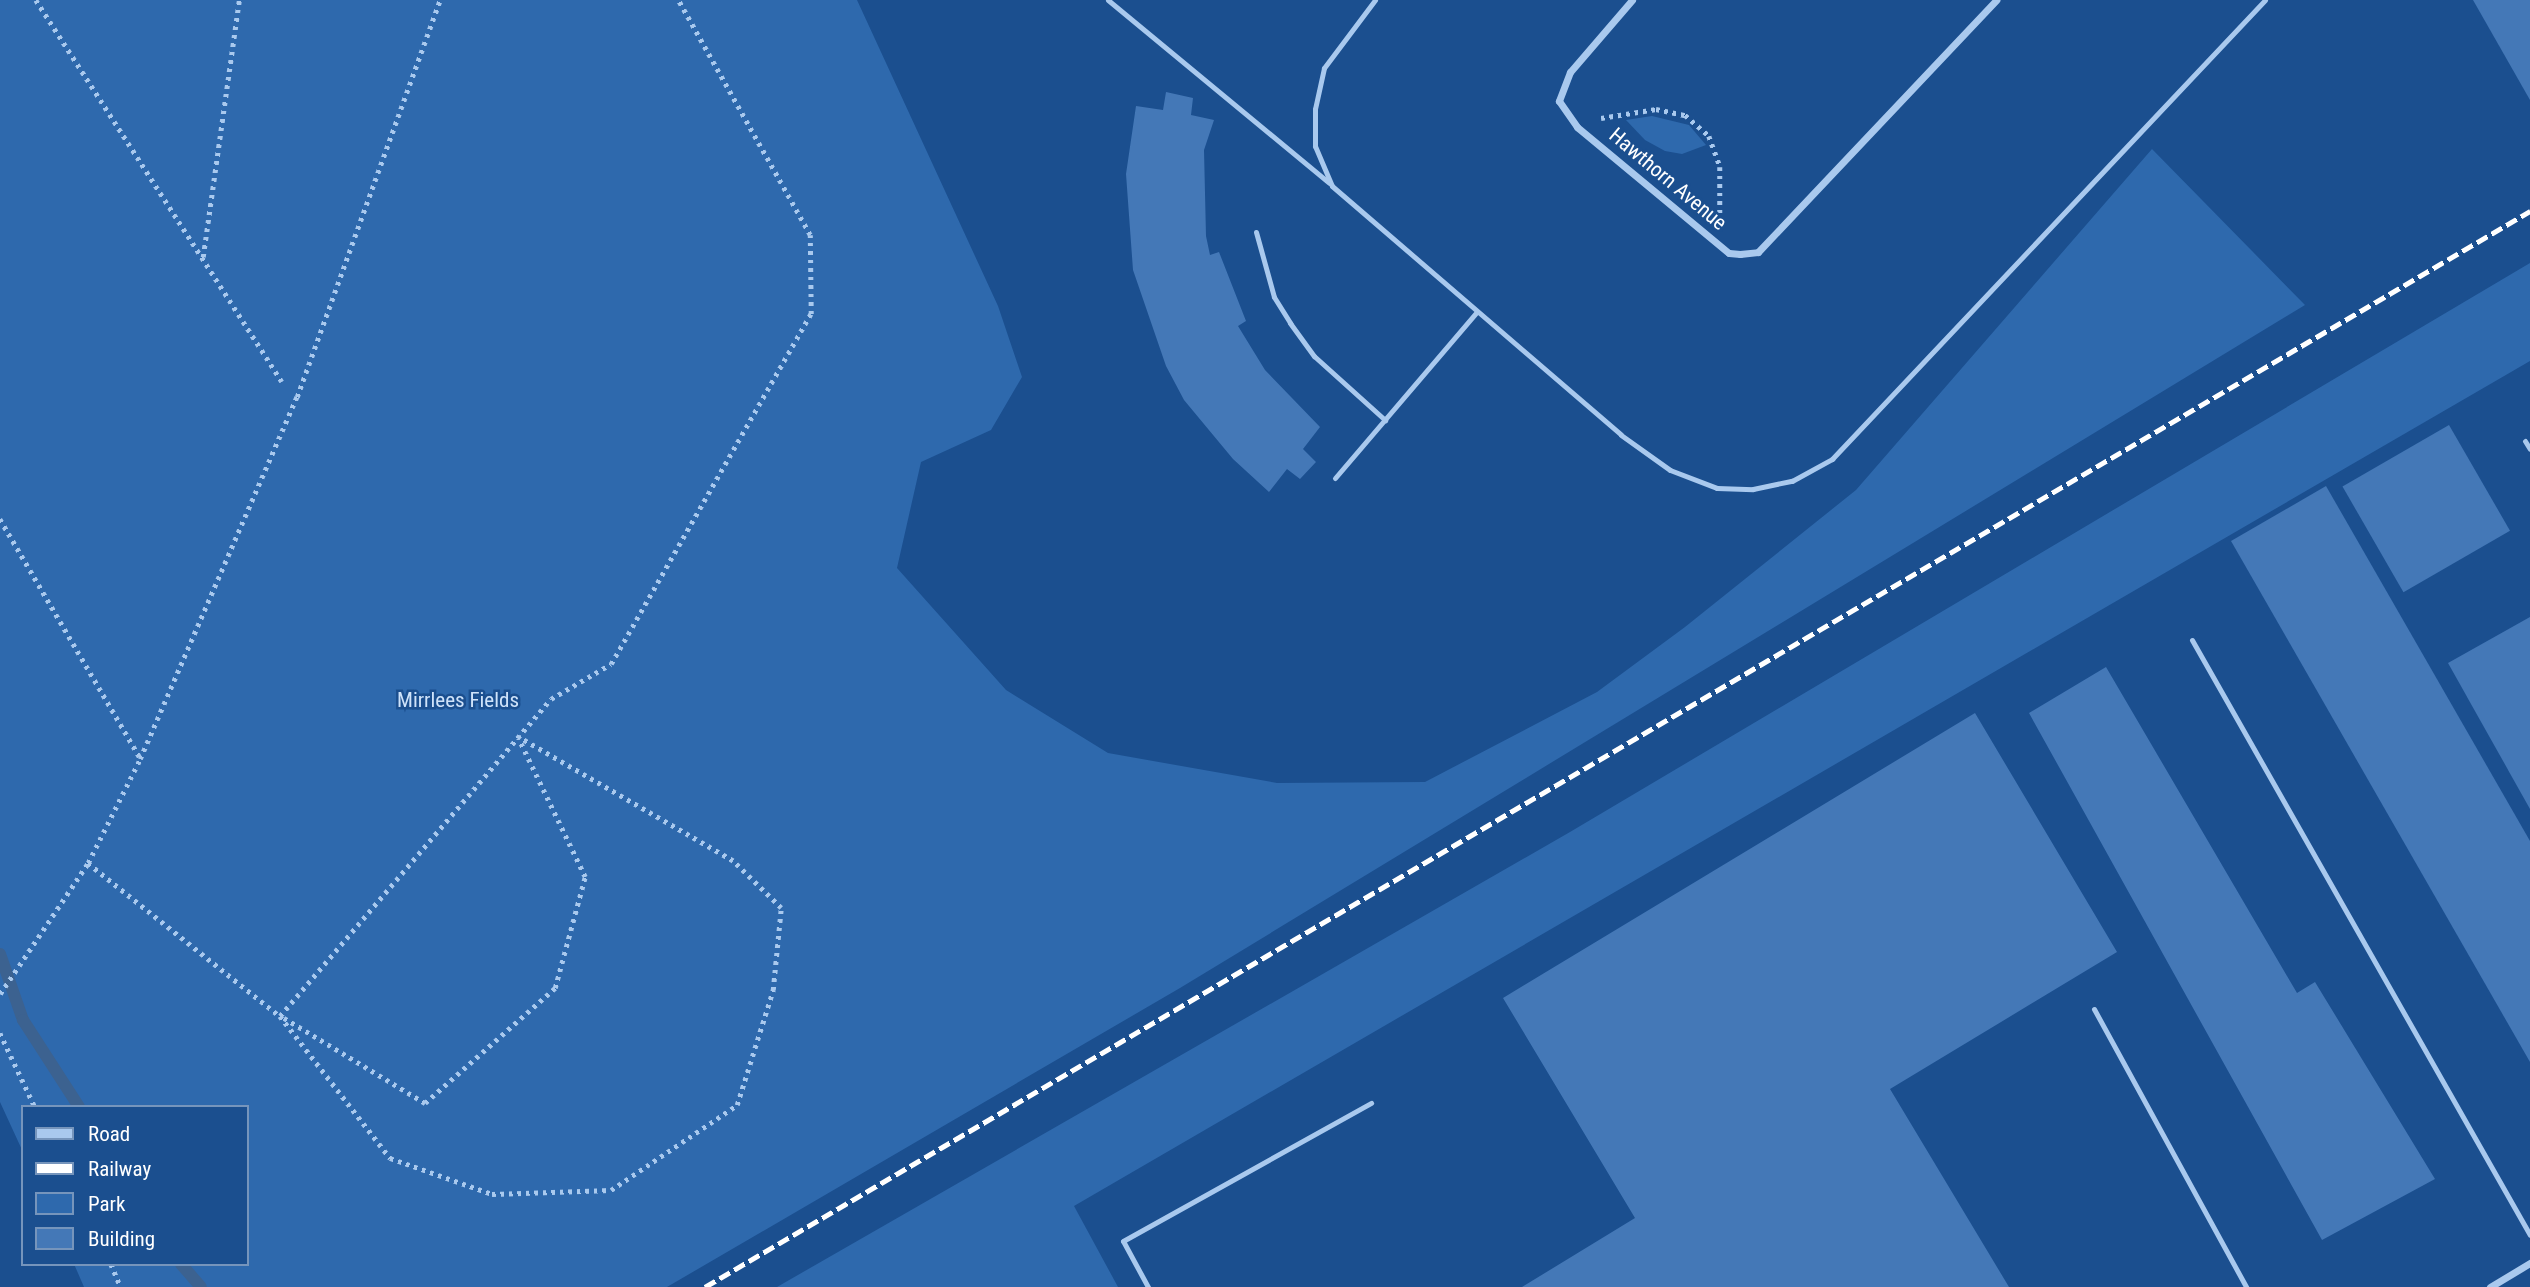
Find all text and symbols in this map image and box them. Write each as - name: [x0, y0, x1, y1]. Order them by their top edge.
- street label: Hawthorn Avenue: [1604, 123, 1732, 235]
- park label: Mirrlees Fields: [397, 687, 519, 713]
- legend: [21, 1105, 248, 1266]
- text: Road: [88, 1122, 130, 1146]
- text: Railway: [88, 1157, 151, 1181]
- text: Park: [88, 1192, 125, 1216]
- text: Building: [88, 1227, 155, 1251]

